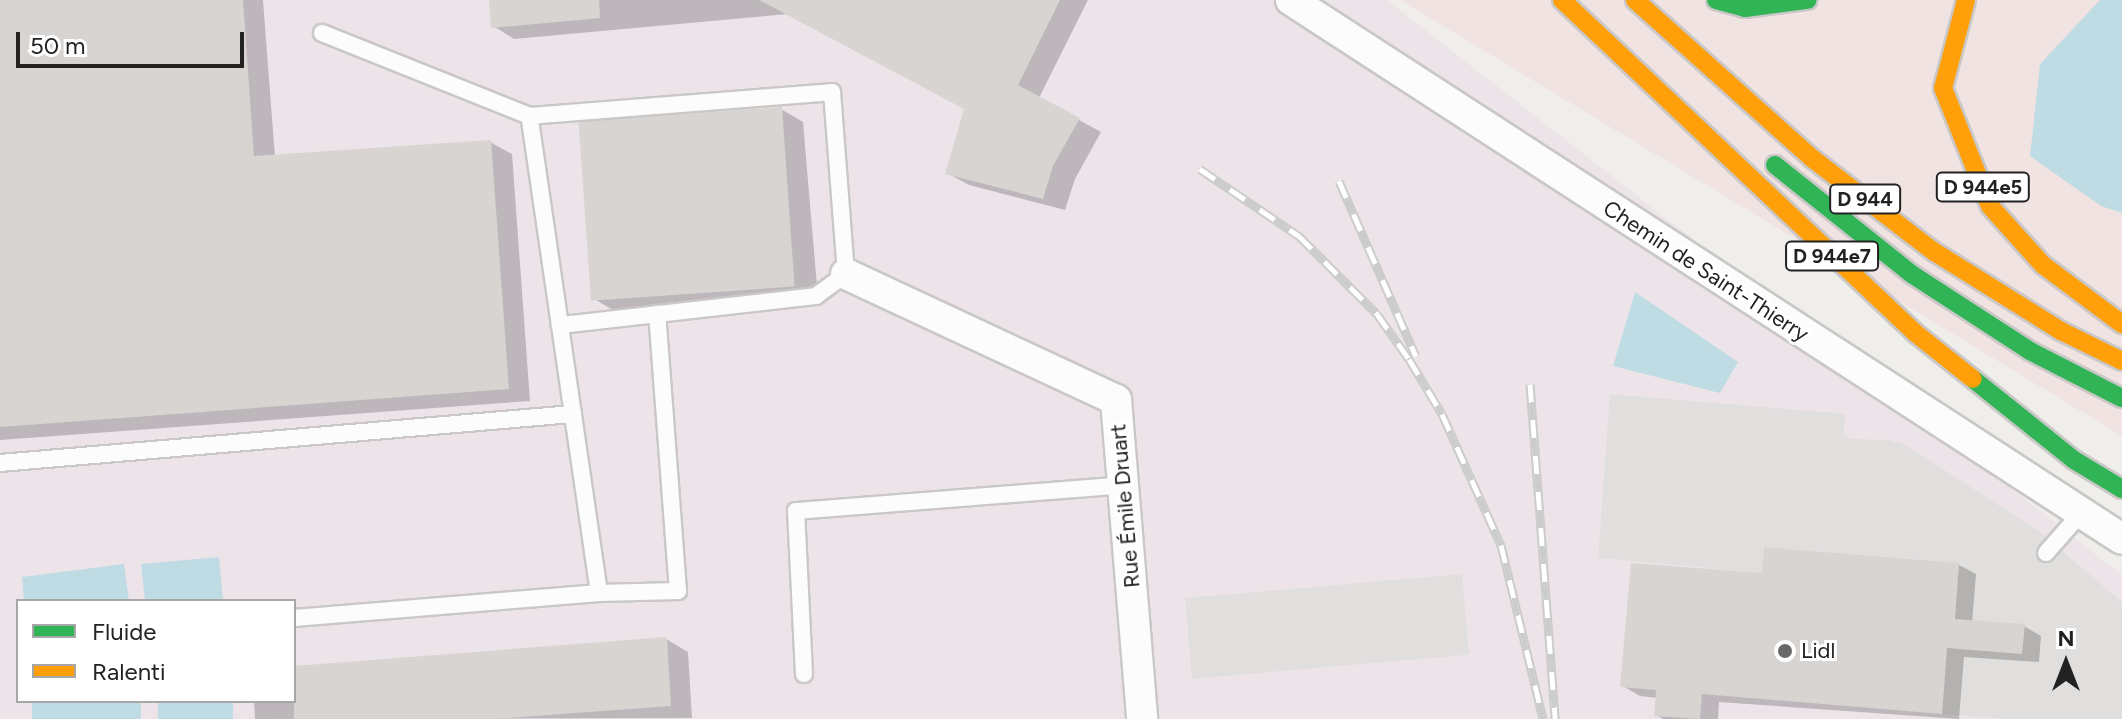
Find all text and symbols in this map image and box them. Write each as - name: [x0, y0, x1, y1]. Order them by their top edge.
- scale bar: [20, 16, 248, 66]
- text: 50 m: [30, 31, 86, 60]
- road number: D 944e5: [1935, 171, 2031, 203]
- road number: D 944: [1829, 183, 1901, 215]
- street label: Chemin de Saint-Thierry: [1598, 195, 1814, 347]
- road number: D 944e7: [1784, 240, 1880, 272]
- street label: Rue Émile Druart: [1105, 423, 1145, 589]
- legend: [16, 599, 296, 703]
- text: Fluide: [92, 617, 156, 646]
- north arrow: [2026, 623, 2106, 703]
- text: N: [2057, 625, 2075, 652]
- place label: Lidl: [1801, 638, 1835, 664]
- marker: Lidl: [1776, 642, 1794, 660]
- text: Ralenti: [92, 657, 166, 686]

